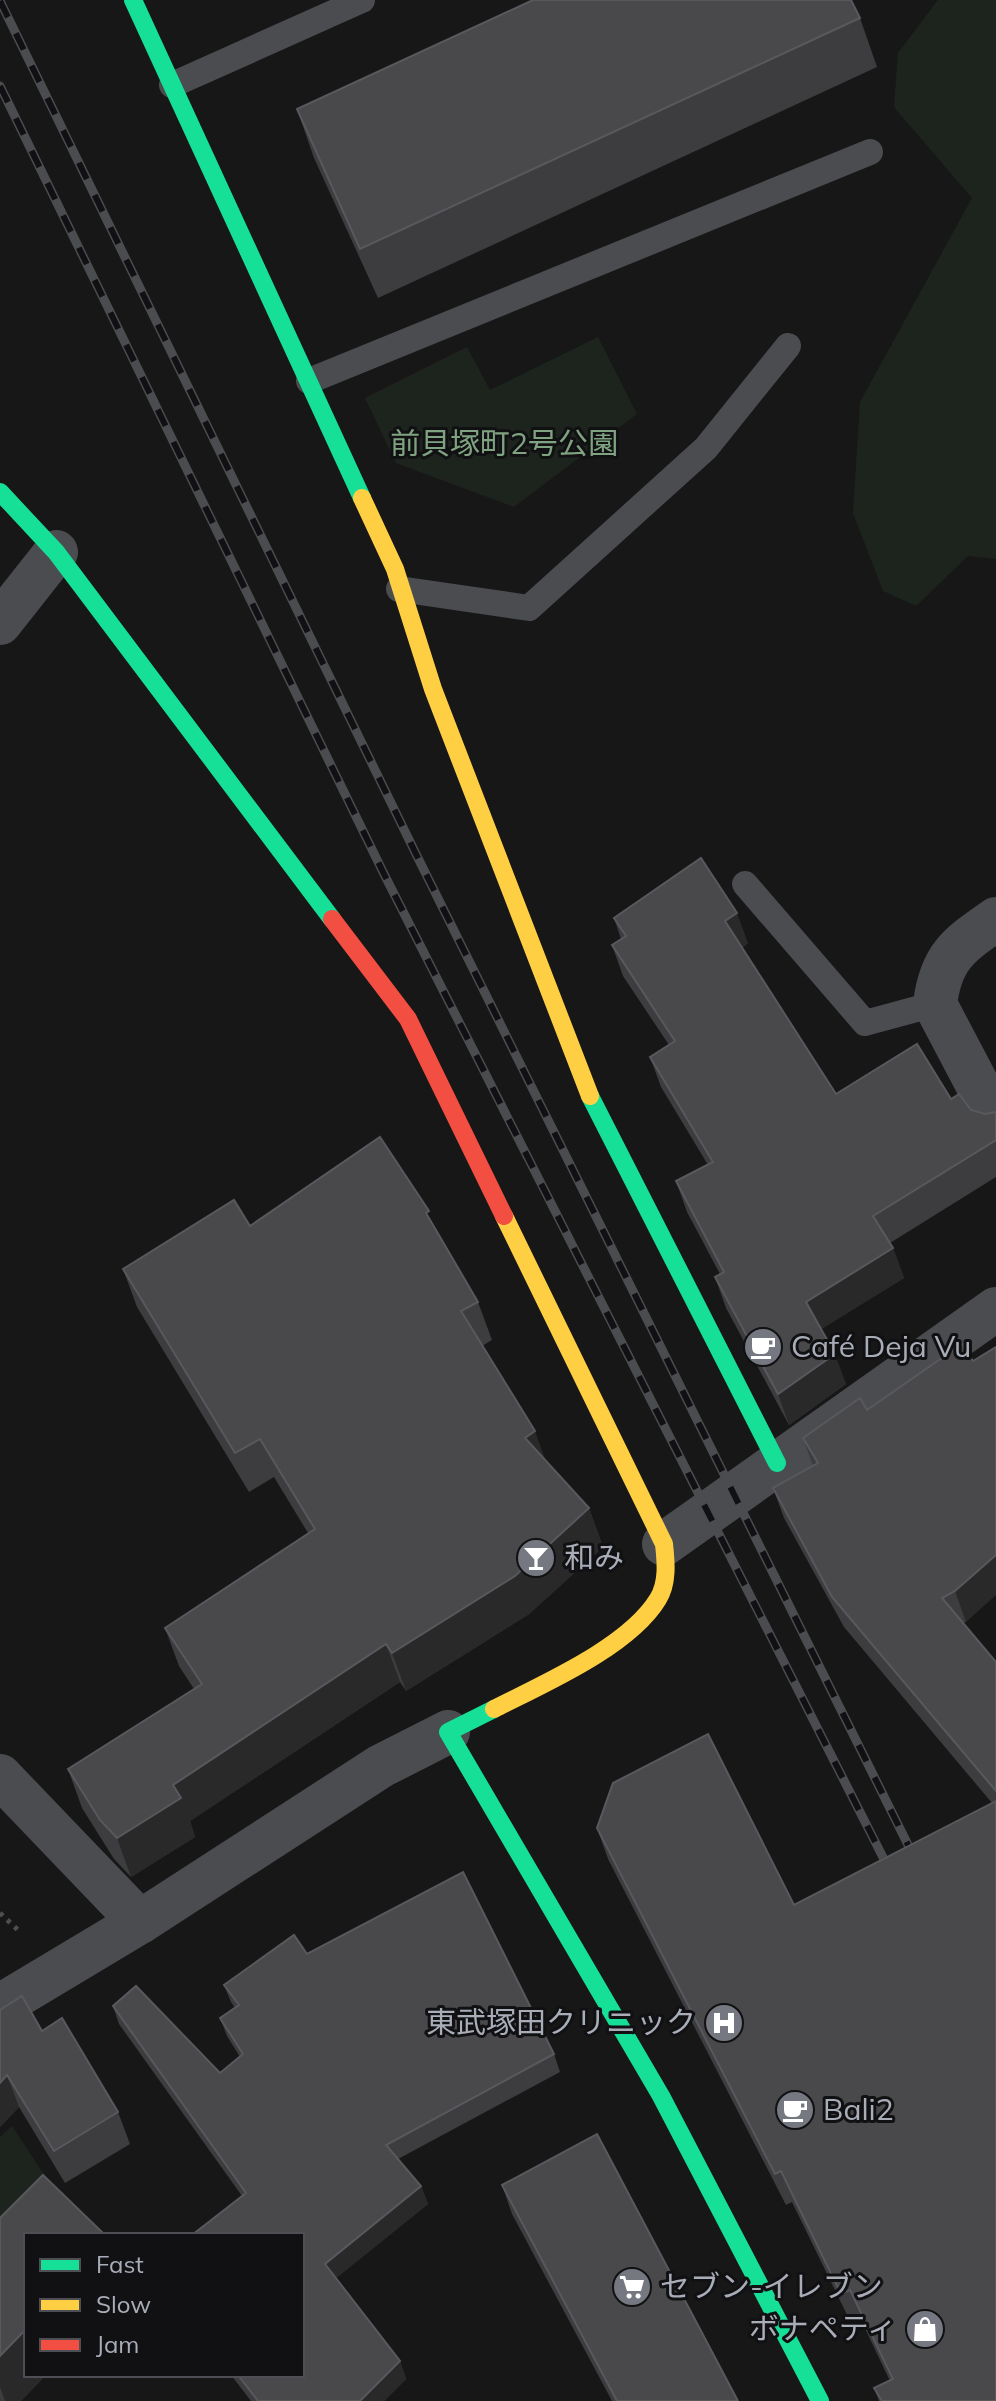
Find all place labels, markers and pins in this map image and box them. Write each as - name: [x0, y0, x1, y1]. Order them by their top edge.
- cafe icon: Café Deja Vu: [742, 1326, 784, 1368]
- place label: Café Deja Vu: [791, 1327, 971, 1365]
- bar icon: 和み: [515, 1537, 557, 1579]
- place label: 和み: [564, 1538, 624, 1576]
- hospital icon: 東武塚田クリニック: [703, 2002, 745, 2044]
- place label: 東武塚田クリニック: [426, 2003, 696, 2041]
- cafe icon: Bali2: [774, 2089, 816, 2131]
- place label: Bali2: [823, 2090, 894, 2128]
- supermarket icon: セブン-イレブン: [611, 2266, 653, 2308]
- place label: セブン-イレブン: [660, 2267, 883, 2305]
- shop icon: ボナペティ: [904, 2308, 946, 2350]
- place label: ボナペティ: [749, 2309, 897, 2347]

